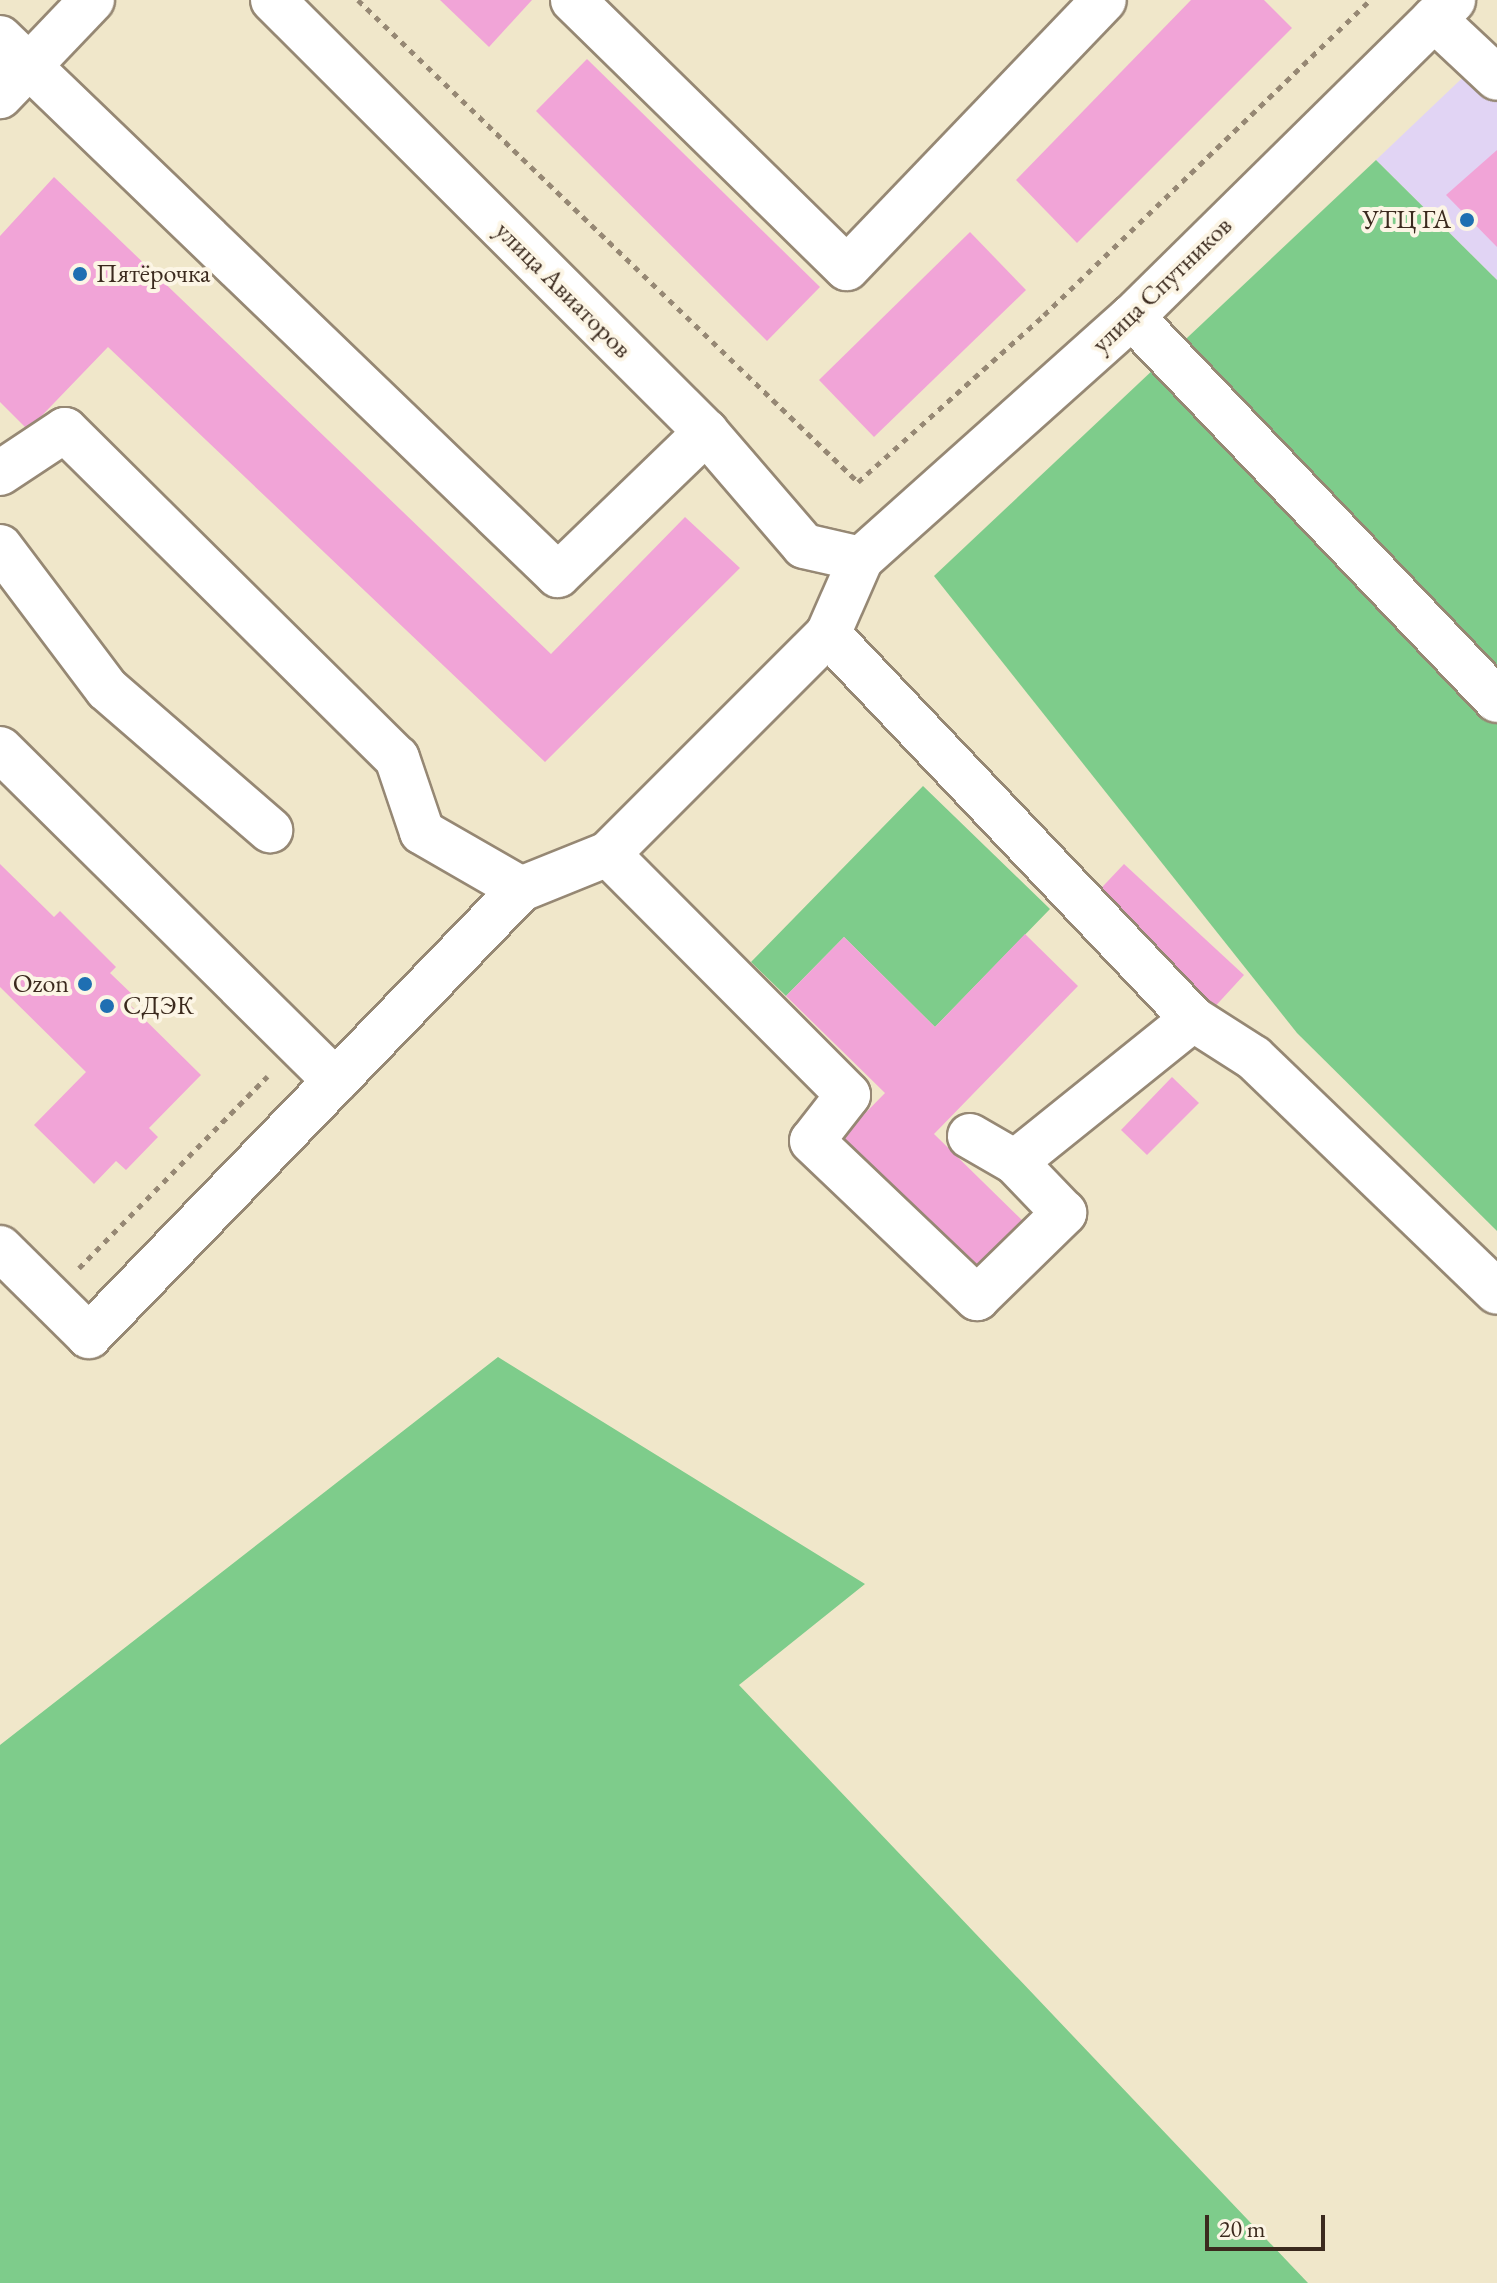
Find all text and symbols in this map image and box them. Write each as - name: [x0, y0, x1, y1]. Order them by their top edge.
- place label: УТЦ ГА: [1362, 204, 1451, 236]
- street label: улица Спутников: [1085, 210, 1239, 360]
- marker: УТЦ ГА: [1458, 211, 1476, 229]
- street label: улица Авиаторов: [488, 215, 638, 365]
- place label: Пятёрочка: [96, 258, 210, 290]
- marker: Пятёрочка: [71, 265, 89, 283]
- place label: Ozon: [13, 968, 69, 1000]
- marker: Ozon: [76, 975, 94, 993]
- place label: СДЭК: [123, 990, 194, 1022]
- marker: СДЭК: [98, 997, 116, 1015]
- scale bar: [1209, 2199, 1329, 2249]
- text: 20 m: [1219, 2213, 1266, 2244]

